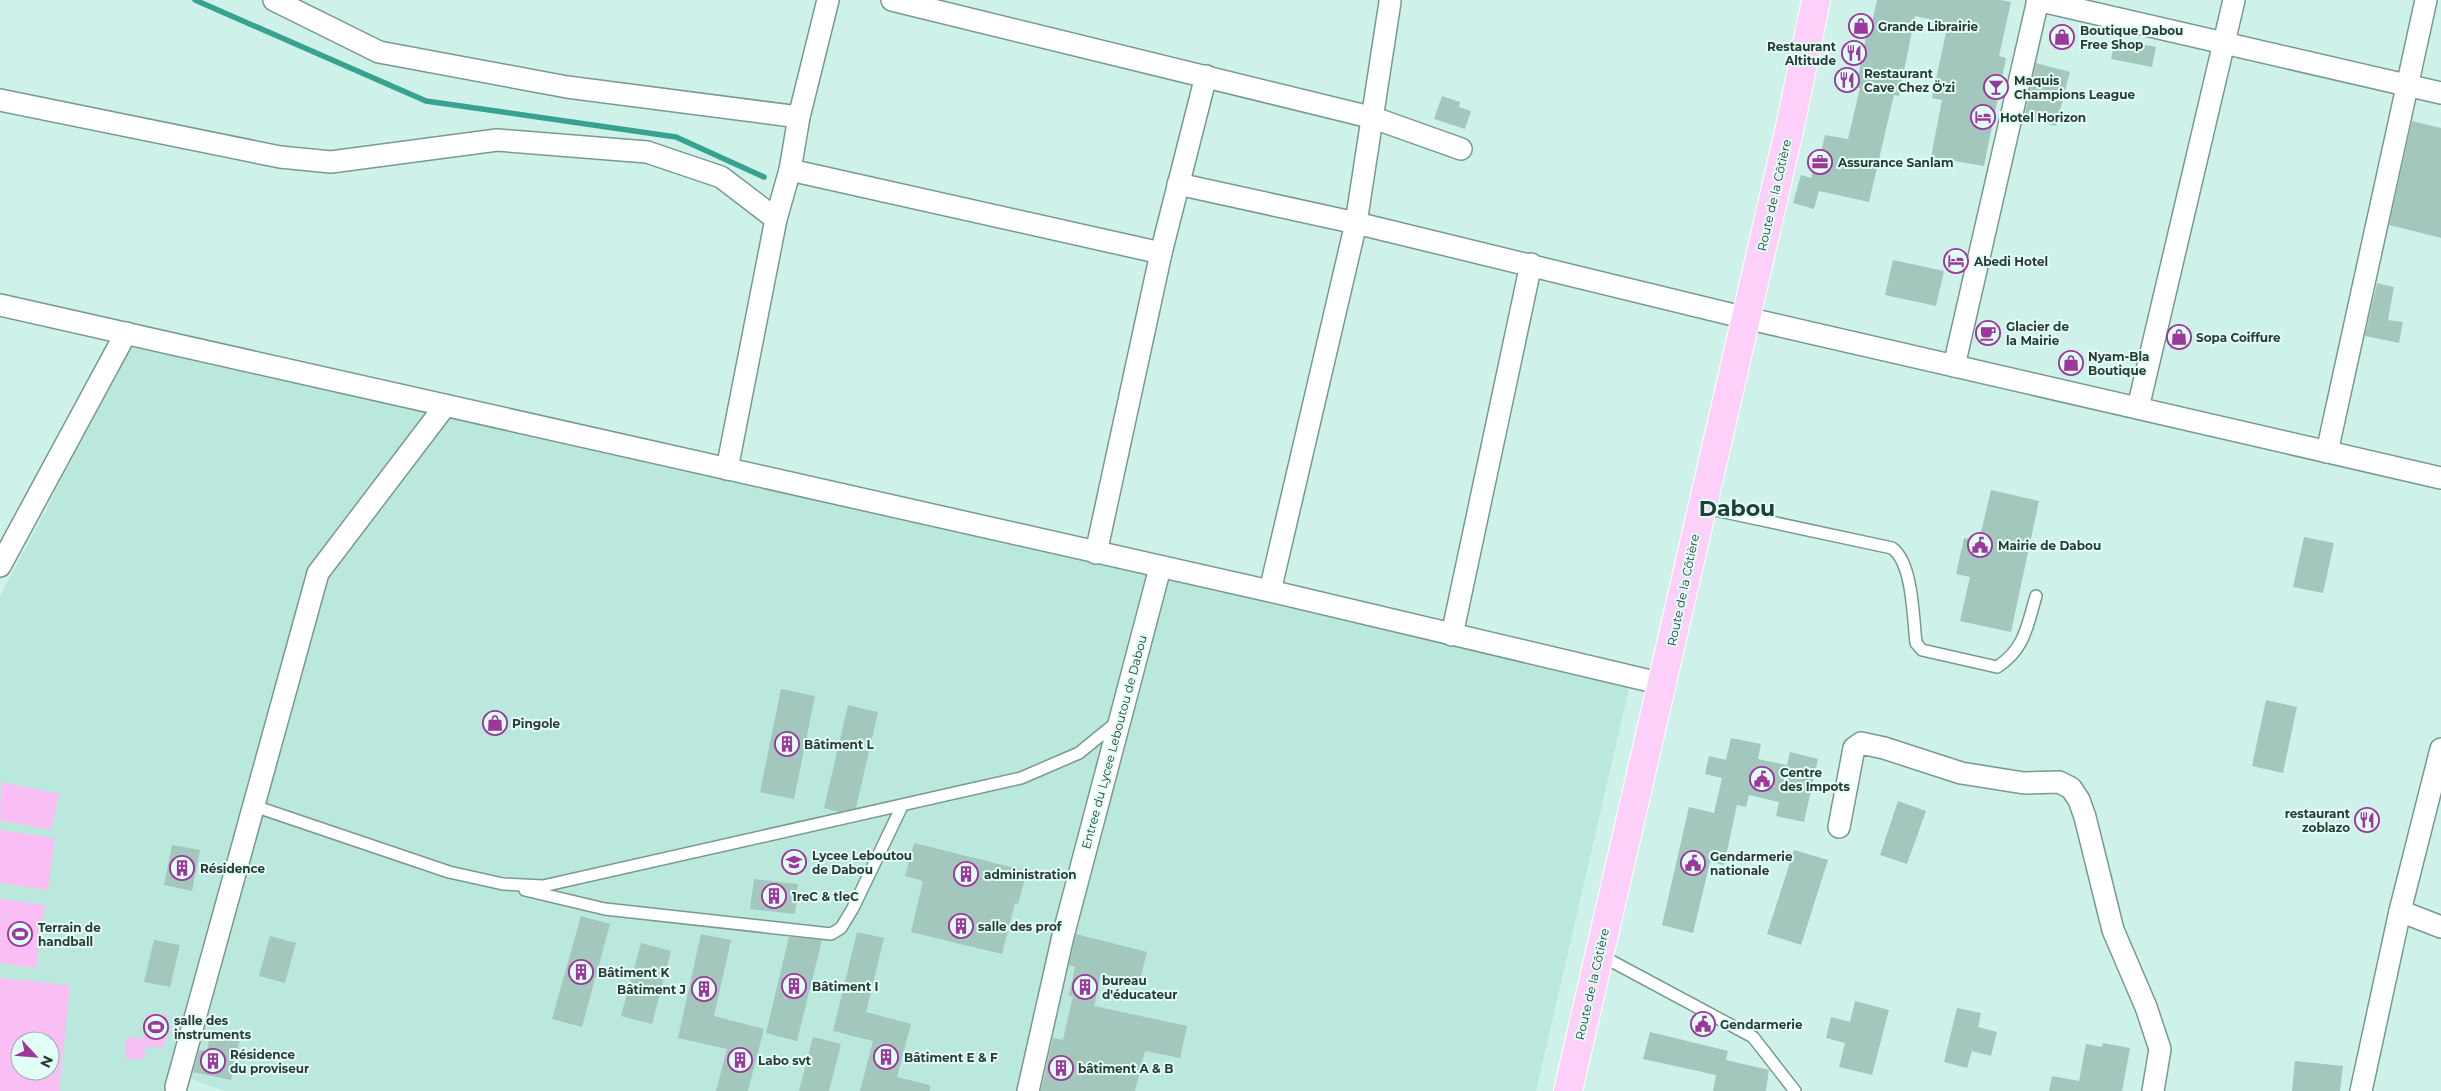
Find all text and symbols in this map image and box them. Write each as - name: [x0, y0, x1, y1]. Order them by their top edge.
- shop icon: Grande Librairie: [1848, 13, 1874, 39]
- place label: Grande Librairie: [1878, 19, 1979, 34]
- place label: Boutique Dabou Free Shop: [2080, 23, 2183, 52]
- shop icon: Boutique Dabou Free Shop: [2049, 24, 2075, 50]
- place label: Restaurant Altitude: [1767, 39, 1837, 68]
- restaurant icon: Restaurant Altitude: [1841, 40, 1867, 66]
- place label: Restaurant Cave Chez Ö'zi: [1864, 66, 1955, 95]
- restaurant icon: Restaurant Cave Chez Ö'zi: [1834, 67, 1860, 93]
- place label: Maquis Champions League: [2014, 73, 2135, 102]
- bar icon: Maquis Champions League: [1983, 74, 2009, 100]
- hotel icon: Hotel Horizon: [1970, 104, 1996, 130]
- place label: Hotel Horizon: [2000, 110, 2086, 125]
- street label: Route de la Côtière: [1754, 138, 1794, 252]
- office icon: Assurance Sanlam: [1807, 149, 1833, 175]
- place label: Assurance Sanlam: [1837, 155, 1954, 170]
- hotel icon: Abedi Hotel: [1943, 248, 1969, 274]
- place label: Abedi Hotel: [1973, 254, 2048, 269]
- place label: Glacier de la Mairie: [2006, 319, 2069, 348]
- cafe icon: Glacier de la Mairie: [1975, 320, 2001, 346]
- shop icon: Sopa Coiffure: [2166, 324, 2192, 350]
- place label: Sopa Coiffure: [2196, 330, 2281, 345]
- place label: Nyam-Bla Boutique: [2088, 349, 2149, 378]
- shop icon: Nyam-Bla Boutique: [2058, 350, 2084, 376]
- district label: Dabou: [1699, 495, 1775, 522]
- public building icon: Mairie de Dabou: [1967, 532, 1993, 558]
- street label: Route de la Côtière: [1664, 533, 1702, 647]
- place label: Mairie de Dabou: [1998, 538, 2101, 553]
- street label: Entree du Lycee Leboutou de Dabou: [1078, 633, 1150, 851]
- shop icon: Pingole: [482, 710, 508, 736]
- place label: Pingole: [512, 716, 561, 731]
- building icon: Bâtiment L: [774, 731, 800, 757]
- place label: Bâtiment L: [804, 737, 875, 752]
- place label: Centre des Impots: [1780, 765, 1851, 794]
- public building icon: Centre des Impots: [1749, 766, 1775, 792]
- place label: restaurant zoblazo: [2285, 806, 2351, 835]
- restaurant icon: restaurant zoblazo: [2354, 807, 2380, 833]
- place label: Lycee Leboutou de Dabou: [812, 848, 912, 877]
- school or university icon: Lycee Leboutou de Dabou: [781, 849, 807, 875]
- place label: Gendarmerie nationale: [1710, 849, 1793, 878]
- public building icon: Gendarmerie nationale: [1680, 850, 1706, 876]
- building icon: Résidence: [169, 855, 195, 881]
- place label: Résidence: [200, 861, 266, 876]
- building icon: administration: [953, 861, 979, 887]
- place label: administration: [984, 867, 1077, 882]
- building icon: 1reC & tleC: [761, 883, 787, 909]
- place label: 1reC & tleC: [792, 889, 859, 904]
- building icon: salle des prof: [948, 913, 974, 939]
- place label: salle des prof: [978, 919, 1063, 934]
- place label: Terrain de handball: [38, 920, 101, 949]
- sports icon: Terrain de handball: [7, 921, 33, 947]
- street label: Route de la Côtière: [1572, 927, 1612, 1041]
- building icon: Bâtiment K: [568, 959, 594, 985]
- place label: Bâtiment K: [598, 965, 671, 980]
- building icon: Bâtiment I: [781, 973, 807, 999]
- place label: bureau d'éducateur: [1102, 973, 1178, 1002]
- building icon: bureau d'éducateur: [1072, 974, 1098, 1000]
- building icon: Bâtiment J: [691, 976, 717, 1002]
- place label: Bâtiment I: [812, 979, 878, 994]
- place label: Bâtiment J: [617, 982, 686, 997]
- public building icon: Gendarmerie: [1690, 1011, 1716, 1037]
- place label: salle des instruments: [174, 1013, 252, 1042]
- sports icon: salle des instruments: [143, 1014, 169, 1040]
- place label: Gendarmerie: [1720, 1017, 1803, 1032]
- north arrow: [10, 1031, 60, 1081]
- building icon: Bâtiment E & F: [873, 1044, 899, 1070]
- place label: Résidence du proviseur: [230, 1047, 309, 1076]
- building icon: Labo svt: [727, 1047, 753, 1073]
- building icon: Résidence du proviseur: [200, 1048, 226, 1074]
- place label: Bâtiment E & F: [904, 1050, 998, 1065]
- text: N: [36, 1053, 57, 1071]
- place label: Labo svt: [758, 1053, 812, 1068]
- building icon: bâtiment A & B: [1048, 1055, 1074, 1081]
- place label: bâtiment A & B: [1078, 1061, 1173, 1076]

